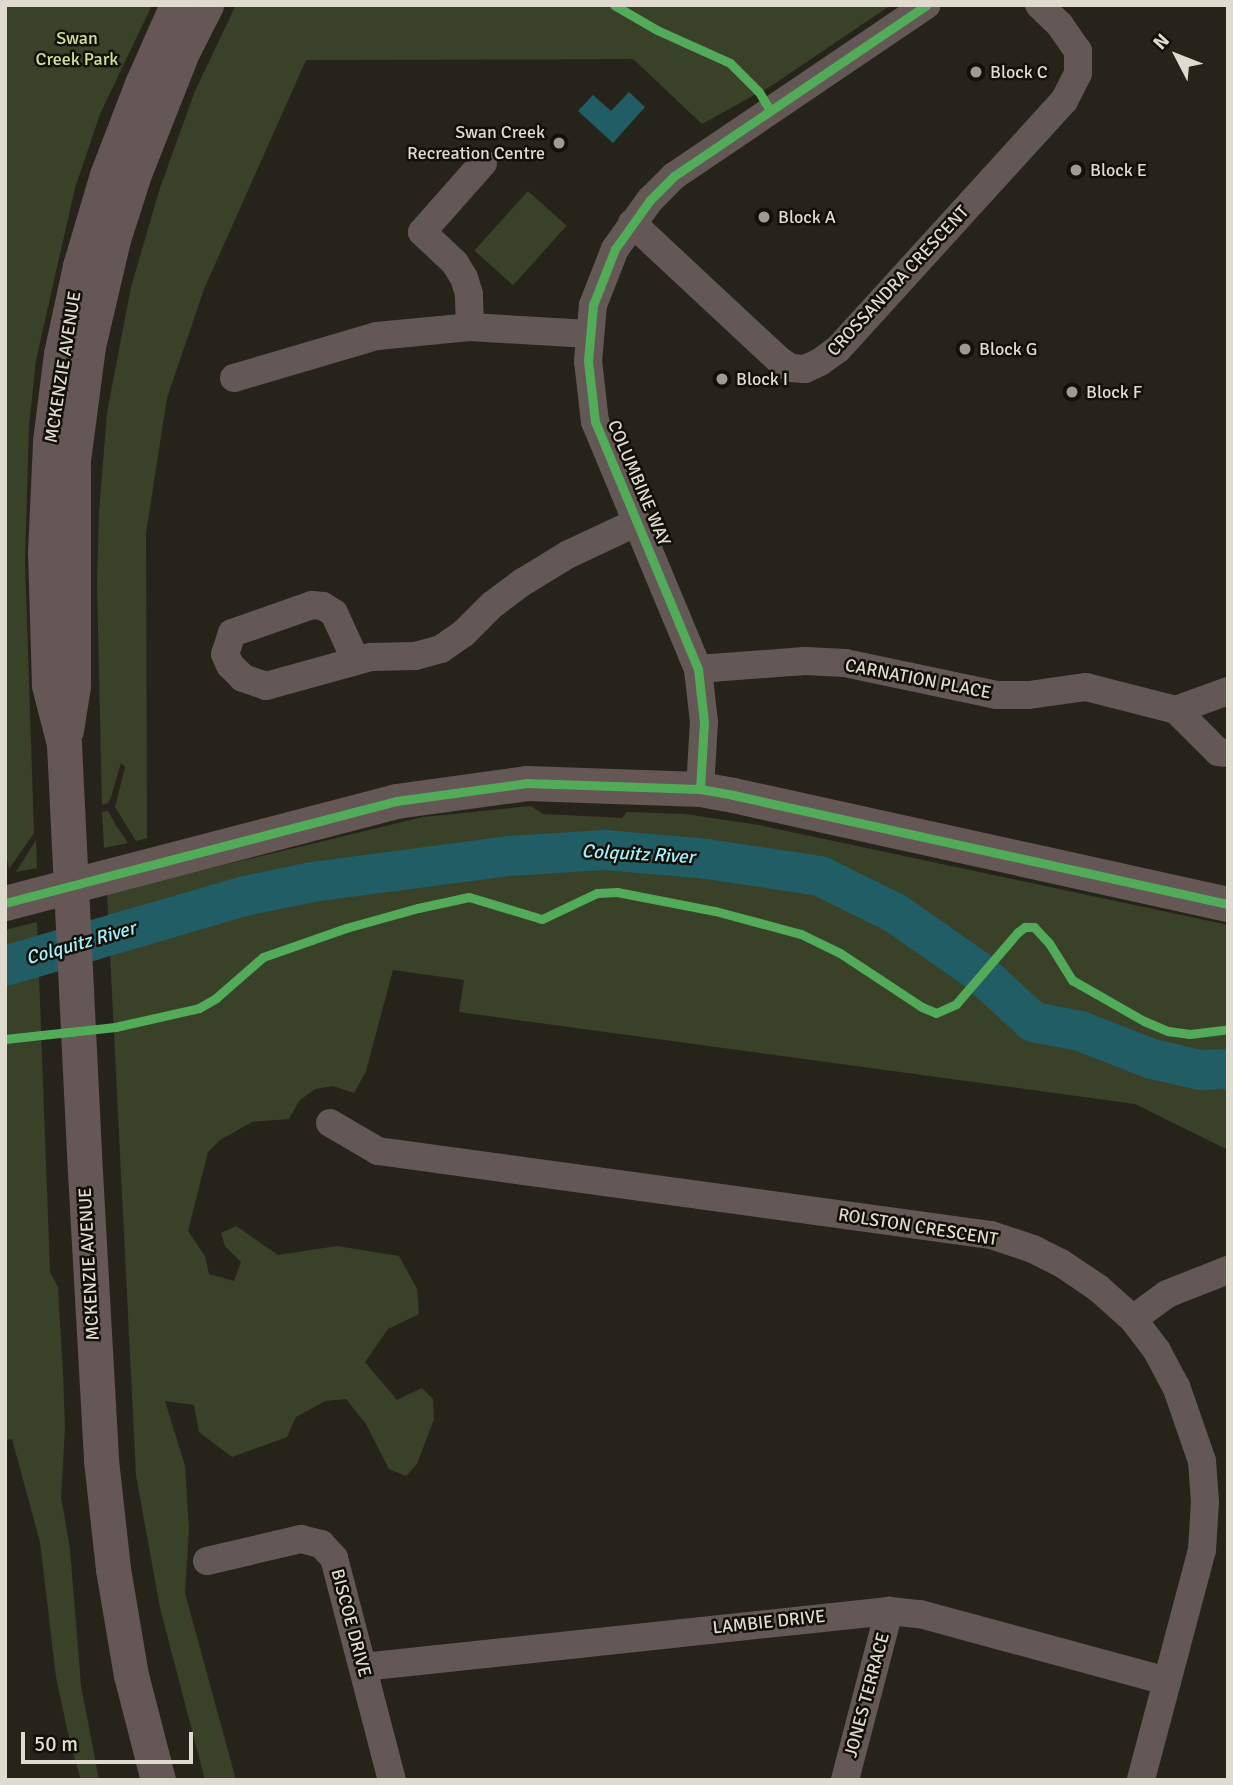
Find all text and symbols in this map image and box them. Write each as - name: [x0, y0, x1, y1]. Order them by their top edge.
- north arrow: [1142, 21, 1212, 91]
- park label: Swan Creek Park: [36, 28, 118, 70]
- text: N: [1148, 29, 1175, 55]
- place label: Block C: [990, 61, 1048, 83]
- marker: Block C: [968, 64, 984, 80]
- place label: Swan Creek Recreation Centre: [407, 122, 545, 164]
- marker: Swan Creek Recreation Centre: [551, 135, 567, 151]
- place label: Block E: [1090, 159, 1147, 181]
- marker: Block E: [1068, 162, 1084, 178]
- street label: CROSSANDRA CRESCENT: [823, 201, 973, 361]
- place label: Block A: [778, 206, 836, 228]
- marker: Block A: [756, 209, 772, 225]
- street label: MCKENZIE AVENUE: [40, 290, 86, 444]
- place label: Block G: [979, 338, 1037, 360]
- marker: Block G: [957, 341, 973, 357]
- place label: Block I: [736, 368, 788, 390]
- marker: Block I: [714, 371, 730, 387]
- place label: Block F: [1086, 381, 1142, 403]
- marker: Block F: [1064, 384, 1080, 400]
- street label: COLUMBINE WAY: [603, 417, 675, 549]
- street label: CARNATION PLACE: [843, 654, 993, 704]
- water label: Colquitz River: [581, 841, 695, 869]
- water label: Colquitz River: [24, 917, 138, 971]
- street label: MCKENZIE AVENUE: [74, 1187, 104, 1341]
- street label: ROLSTON CRESCENT: [837, 1204, 999, 1250]
- street label: BISCOE DRIVE: [326, 1567, 376, 1679]
- street label: LAMBIE DRIVE: [711, 1605, 827, 1639]
- street label: JONES TERRACE: [840, 1630, 894, 1760]
- scale bar: [24, 1718, 196, 1762]
- text: 50 m: [34, 1731, 78, 1757]

